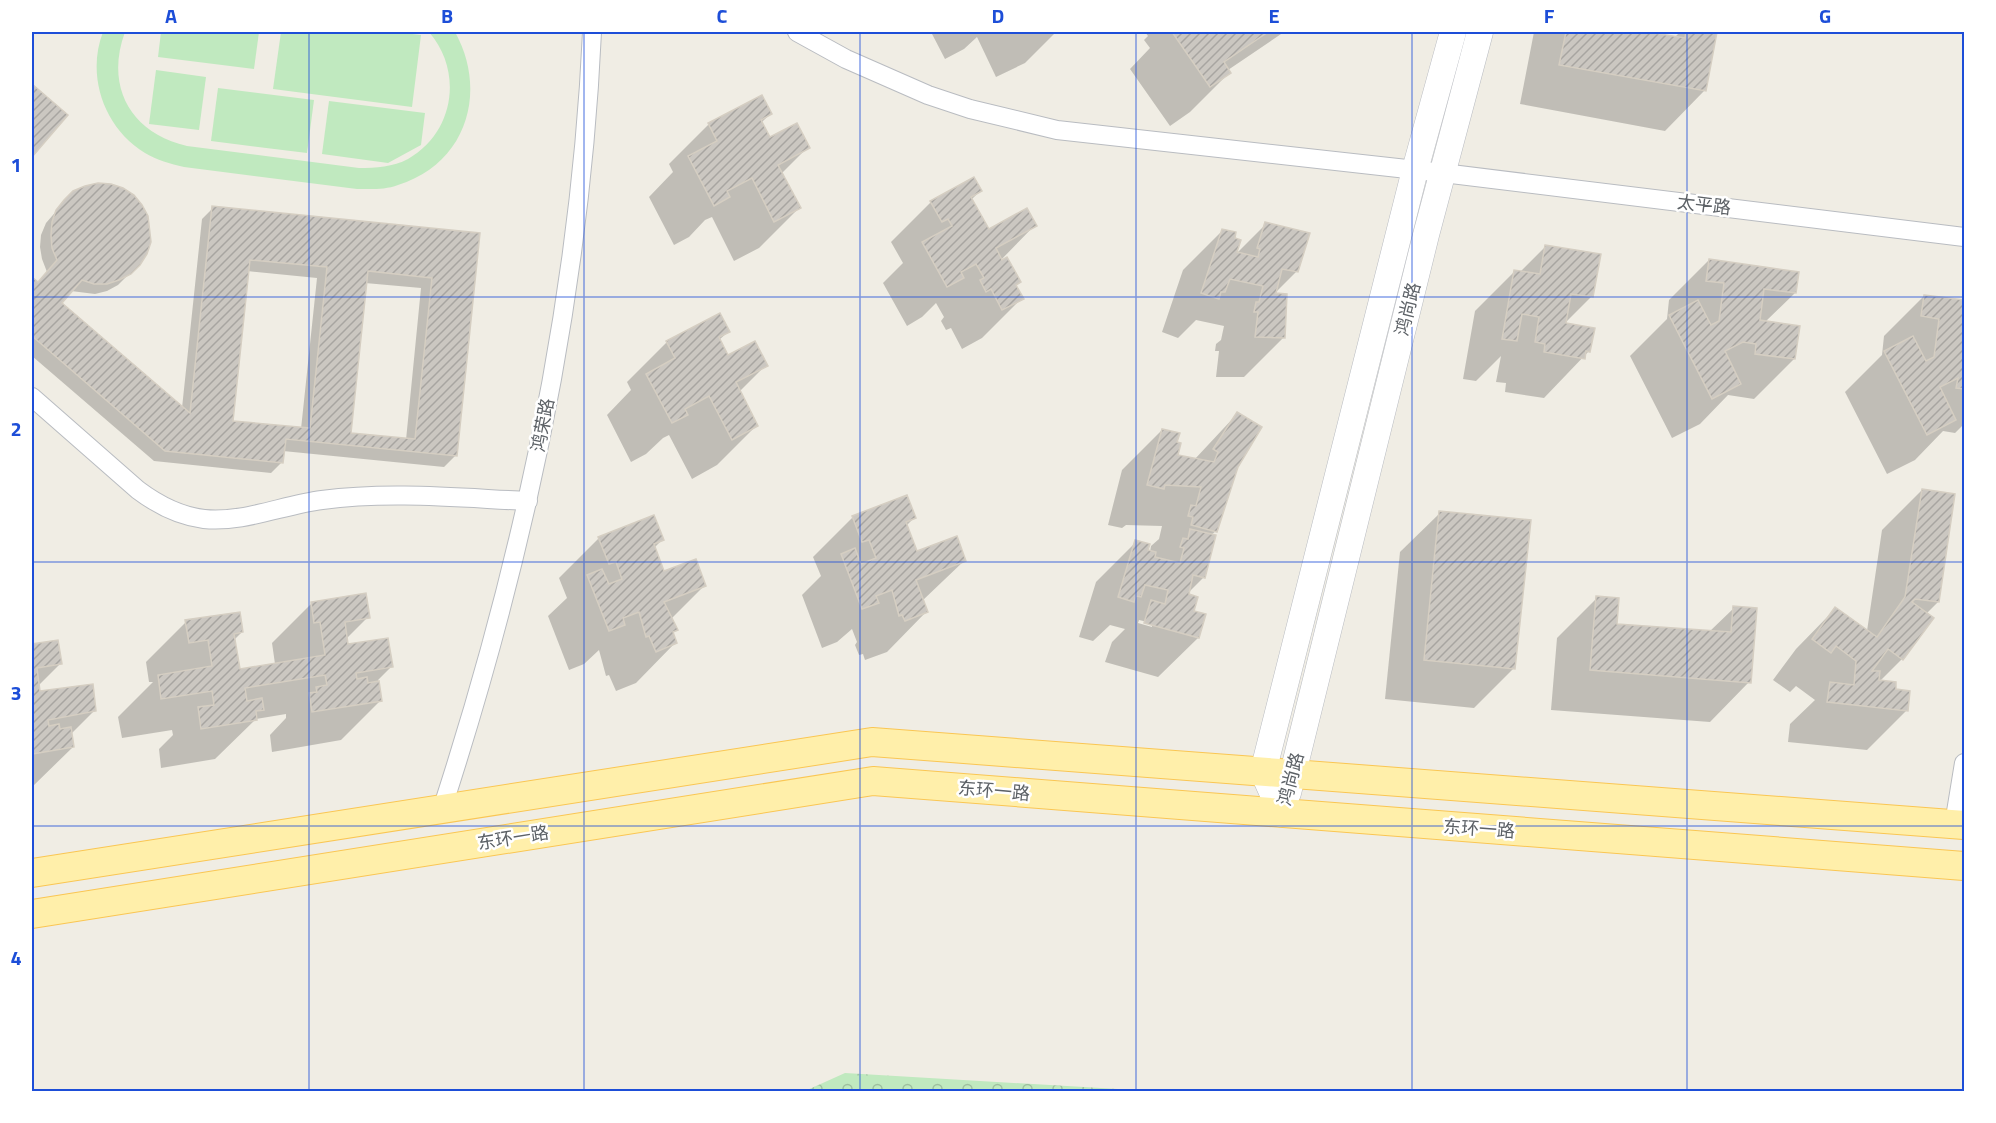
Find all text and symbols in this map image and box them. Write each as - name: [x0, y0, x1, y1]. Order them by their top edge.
- text: A: [165, 0, 177, 31]
- text: B: [441, 0, 453, 31]
- text: C: [717, 0, 728, 31]
- text: D: [992, 0, 1004, 31]
- text: E: [1268, 0, 1280, 31]
- text: F: [1544, 0, 1555, 31]
- text: G: [1819, 0, 1831, 31]
- text: 1: [10, 149, 22, 180]
- street label: 太平路: [1676, 188, 1733, 221]
- street label: 鸿尚路: [1388, 279, 1427, 338]
- street label: 鸿荣路: [524, 396, 561, 454]
- text: 2: [10, 413, 22, 444]
- text: 3: [10, 677, 22, 708]
- street label: 鸿尚路: [1270, 749, 1311, 808]
- street label: 东环一路: [957, 774, 1031, 807]
- street label: 东环一路: [1442, 813, 1516, 844]
- street label: 东环一路: [475, 819, 551, 856]
- text: 4: [10, 942, 22, 973]

